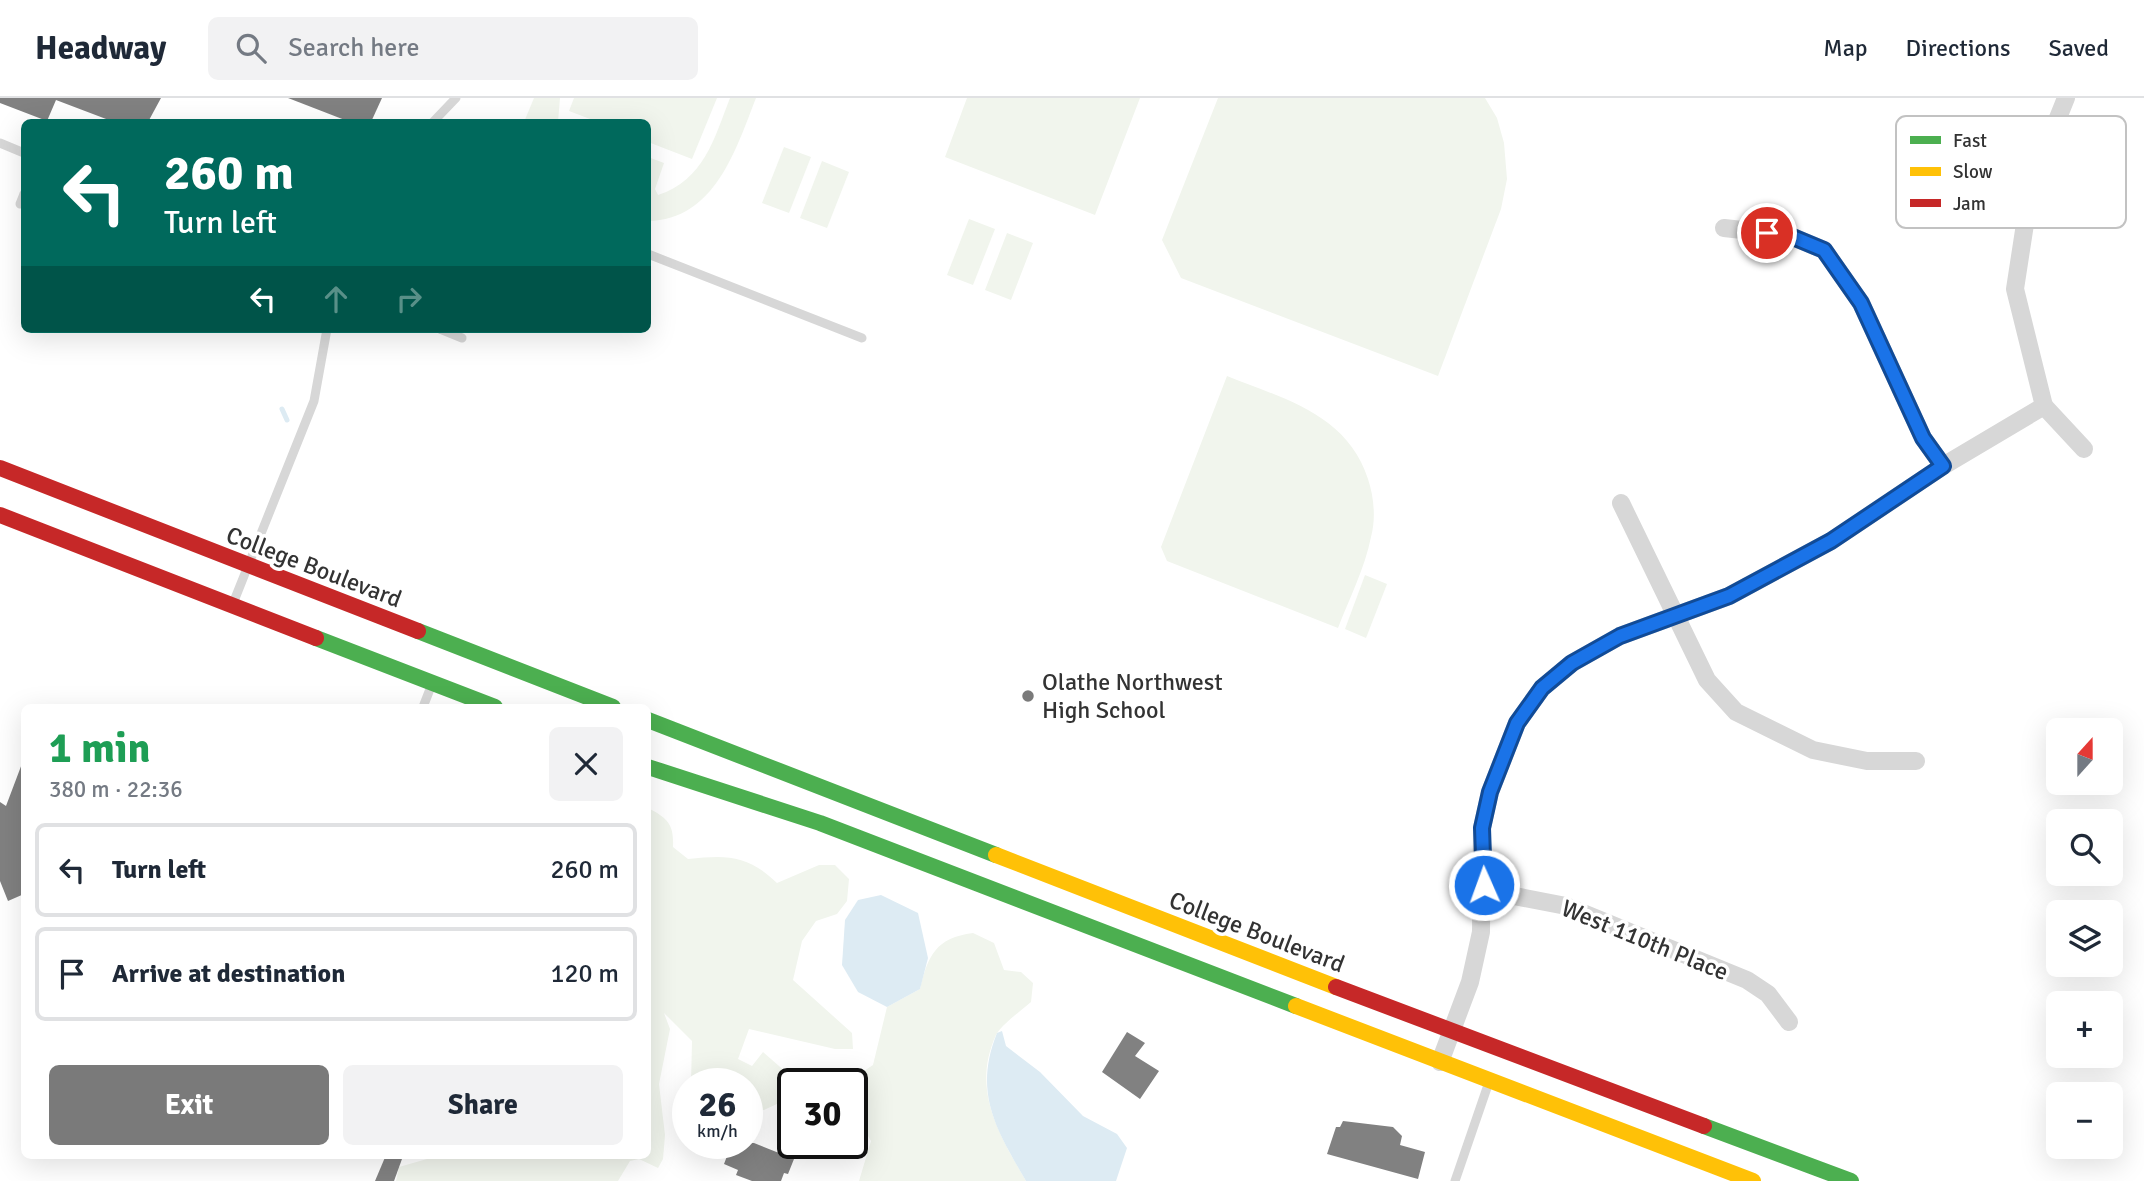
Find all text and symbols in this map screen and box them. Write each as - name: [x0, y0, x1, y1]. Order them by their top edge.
- search box: [208, 17, 698, 80]
- text: Headway: [35, 28, 166, 69]
- icon: search: [232, 29, 270, 67]
- text: Search here: [288, 32, 419, 64]
- text: Map: [1823, 33, 1868, 63]
- text: Directions: [1906, 33, 2011, 63]
- text: Saved: [2049, 33, 2109, 63]
- legend: [1896, 116, 2126, 228]
- text: Fast: [1953, 129, 1987, 153]
- text: 260 m: [164, 143, 294, 203]
- icon: left: [49, 147, 140, 238]
- text: Slow: [1953, 160, 1993, 184]
- text: Jam: [1953, 192, 1986, 216]
- text: Turn left: [164, 203, 277, 242]
- pin: [1737, 203, 1797, 263]
- icon: arrive: [1748, 214, 1786, 252]
- icon: left: [244, 280, 282, 318]
- icon: ahead: [317, 280, 355, 318]
- icon: right: [390, 280, 428, 318]
- street label: College Boulevard: [222, 520, 406, 614]
- place label: Olathe Northwest High School: [1042, 667, 1223, 725]
- marker: Olathe Northwest High School: [1020, 688, 1036, 704]
- north arrow: [2046, 718, 2123, 794]
- map controls: [2046, 718, 2123, 1159]
- text: 1 min: [49, 723, 150, 774]
- button: close: [549, 727, 623, 801]
- text: 380 m · 22:36: [49, 775, 183, 804]
- button: search: [2046, 809, 2123, 886]
- position arrow: [1447, 848, 1521, 922]
- icon: left: [53, 851, 91, 889]
- text: Turn left: [112, 854, 206, 886]
- text: 260 m: [550, 854, 619, 886]
- street label: College Boulevard: [1165, 885, 1349, 979]
- street label: West 110th Place: [1557, 893, 1733, 987]
- button: layers: [2046, 900, 2123, 977]
- icon: arrive: [53, 955, 91, 993]
- text: Arrive at destination: [112, 958, 345, 990]
- text: 120 m: [550, 958, 619, 990]
- button: +: [2046, 991, 2123, 1068]
- button: Exit: [49, 1065, 329, 1145]
- button: Share: [343, 1065, 623, 1145]
- speed limit sign: 30: [777, 1068, 868, 1159]
- button: −: [2046, 1082, 2123, 1159]
- text: 26: [699, 1083, 736, 1126]
- text: km/h: [697, 1120, 738, 1142]

